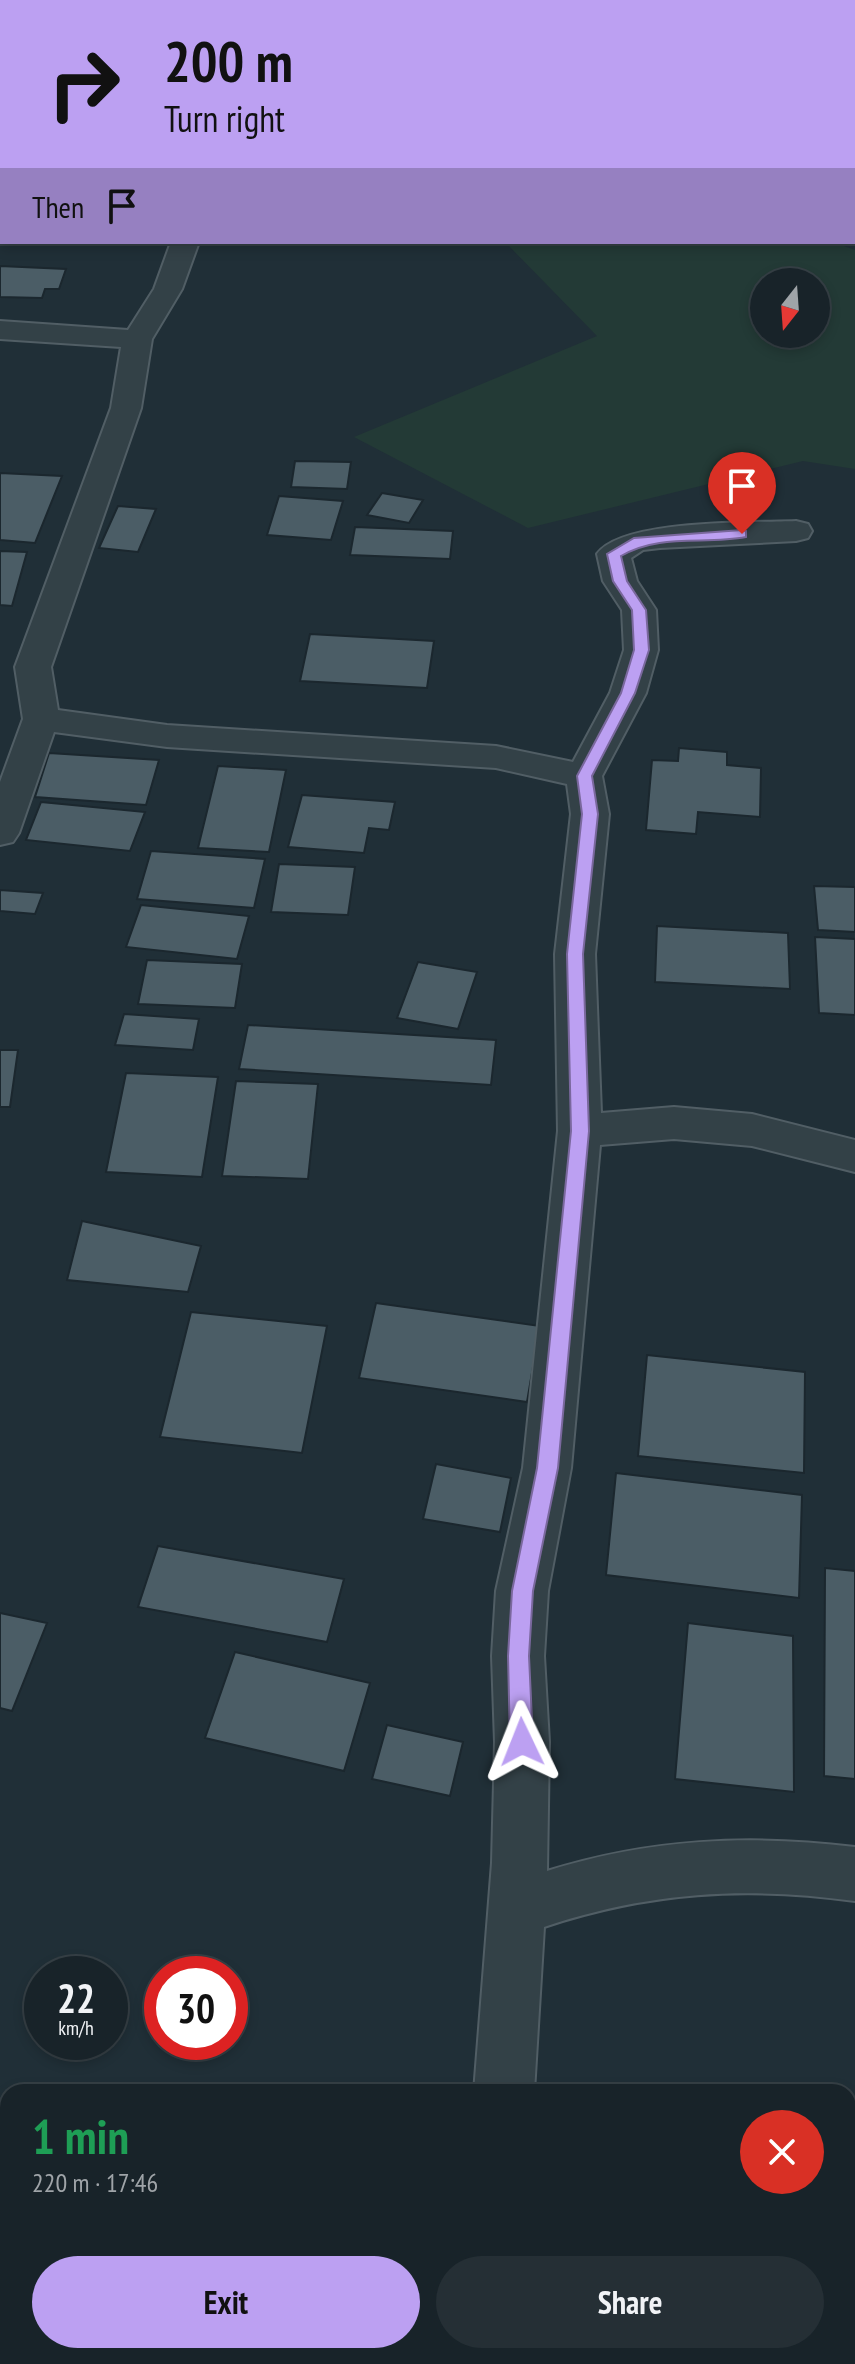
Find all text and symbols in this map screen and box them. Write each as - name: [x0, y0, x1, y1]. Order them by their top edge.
- text: 200 m: [164, 25, 293, 97]
- icon: right: [32, 32, 136, 136]
- text: Turn right: [164, 95, 285, 142]
- icon: arrive: [100, 184, 144, 228]
- text: Then: [32, 187, 84, 226]
- north arrow: [750, 268, 830, 348]
- map controls: [750, 268, 830, 348]
- pin: [708, 452, 776, 534]
- icon: arrive: [720, 464, 764, 508]
- position arrow: [480, 1700, 564, 1784]
- speed limit sign: 30: [144, 1956, 248, 2060]
- text: 22: [57, 1972, 95, 2024]
- text: km/h: [58, 2015, 94, 2041]
- text: 1 min: [32, 2105, 129, 2167]
- button: close: [740, 2110, 824, 2194]
- text: 220 m · 17:46: [32, 2166, 158, 2199]
- button: Exit: [32, 2256, 420, 2348]
- button: Share: [436, 2256, 824, 2348]

